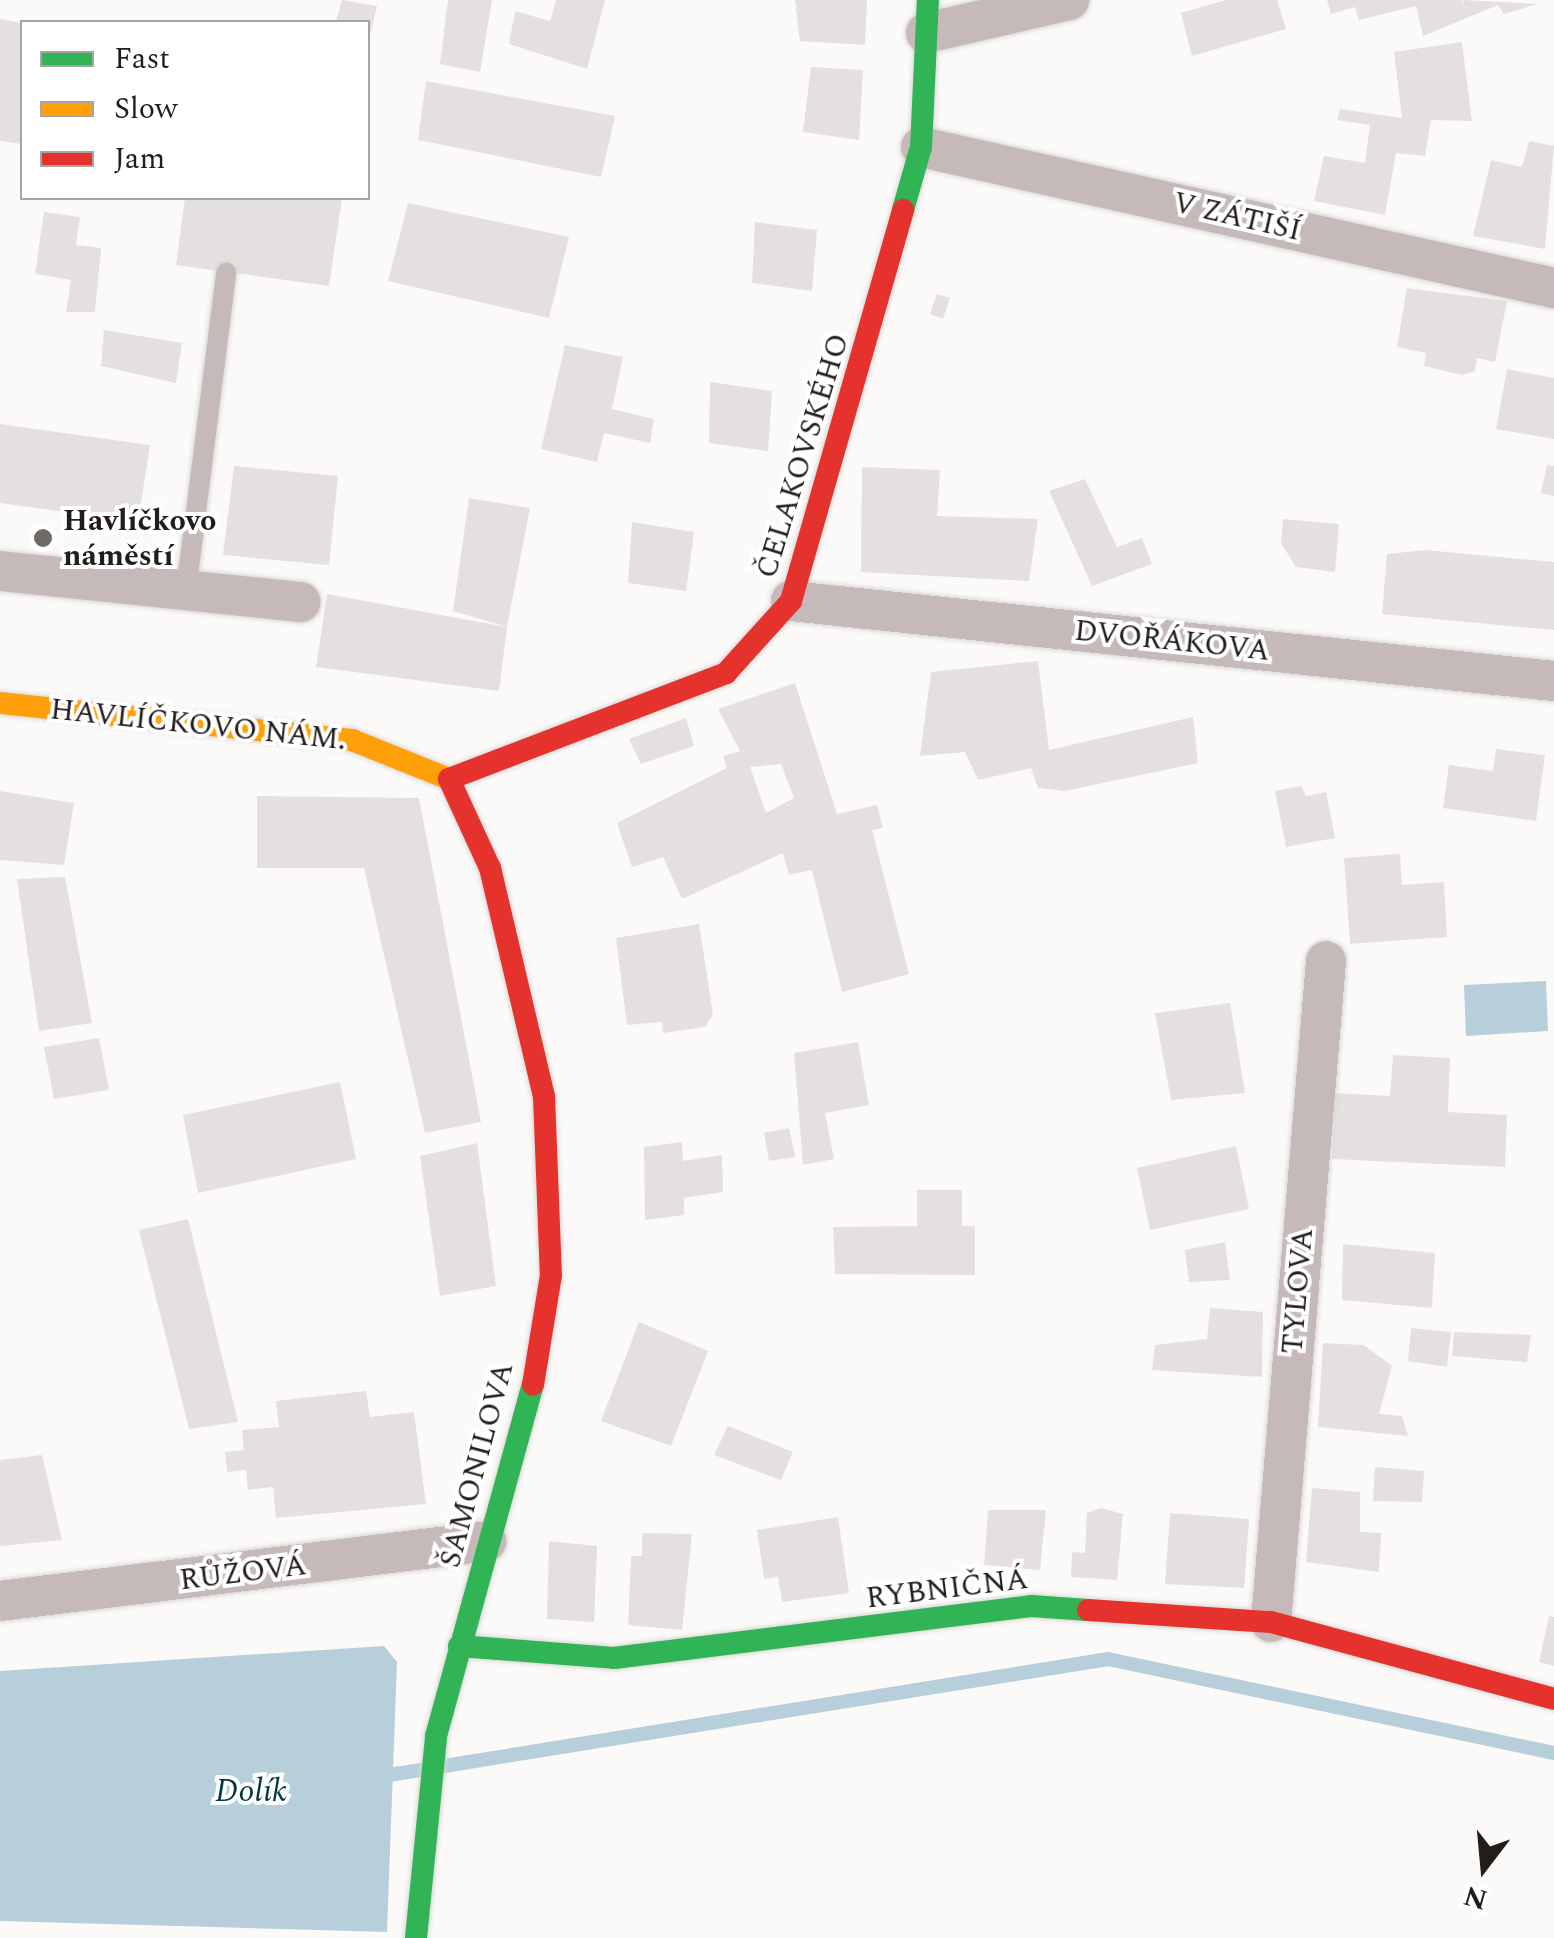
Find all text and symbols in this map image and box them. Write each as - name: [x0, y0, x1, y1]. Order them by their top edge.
- legend: [20, 20, 370, 200]
- text: Fast: [114, 36, 170, 82]
- text: Slow: [114, 86, 178, 132]
- text: Jam: [114, 136, 165, 182]
- street label: V ZÁTIŠÍ: [1170, 185, 1304, 249]
- street label: ČELAKOVSKÉHO: [749, 329, 857, 583]
- place label: Havlíčkovo náměstí: [63, 503, 217, 574]
- marker: Havlíčkovo náměstí: [32, 527, 54, 549]
- street label: DVOŘÁKOVA: [1073, 613, 1271, 669]
- street label: HAVLÍČKOVO NÁM.: [48, 692, 348, 758]
- street label: TYLOVA: [1275, 1227, 1321, 1355]
- street label: ŠAMONILOVA: [432, 1358, 522, 1572]
- street label: RŮŽOVÁ: [177, 1547, 309, 1599]
- street label: RYBNIČNÁ: [864, 1561, 1030, 1617]
- water label: Dolík: [215, 1773, 287, 1811]
- north arrow: [1434, 1818, 1534, 1918]
- text: N: [1459, 1874, 1493, 1921]

